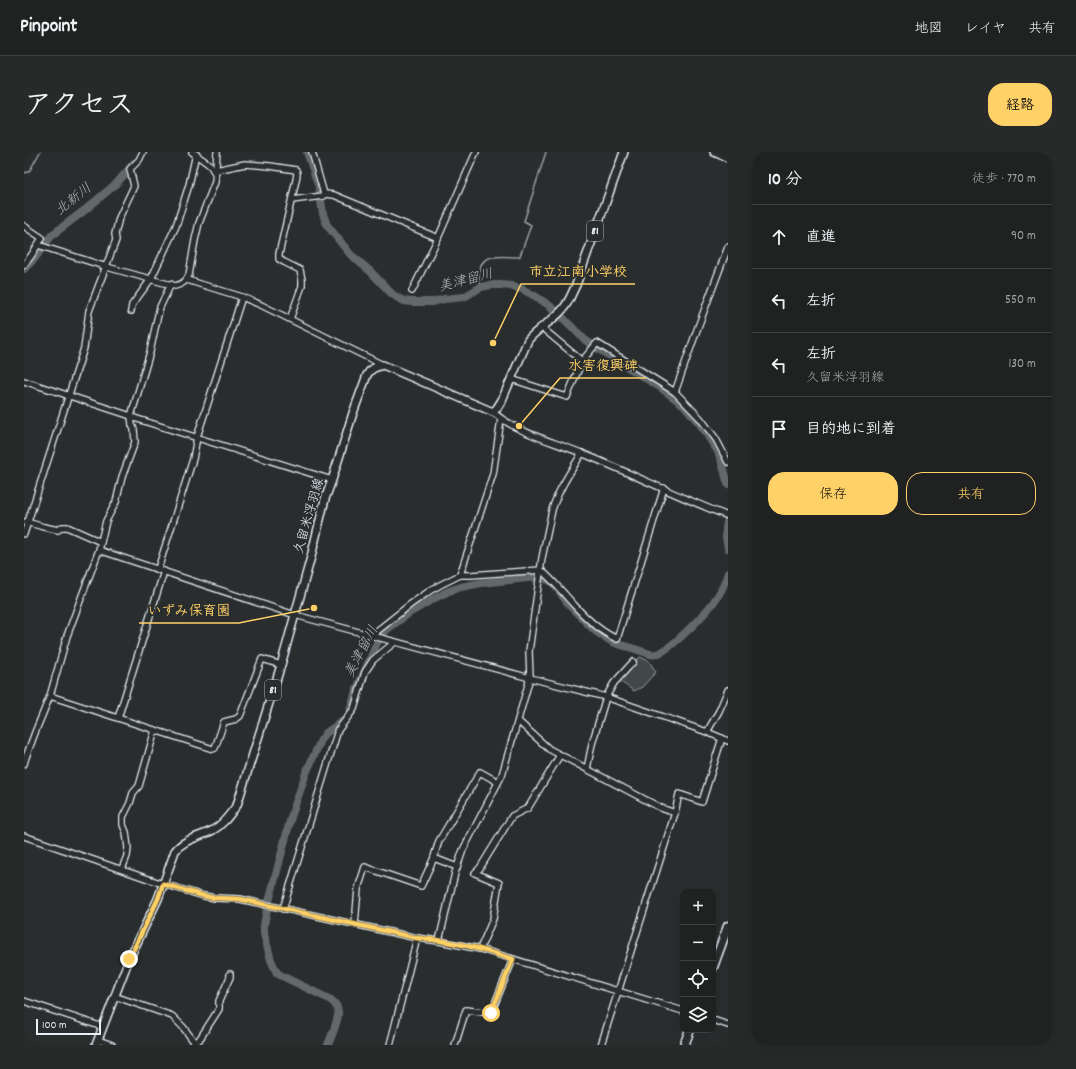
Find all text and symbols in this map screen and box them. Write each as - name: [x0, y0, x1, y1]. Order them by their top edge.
- text: Pinpoint: [20, 14, 77, 41]
- text: 地図: [915, 19, 943, 39]
- text: レイヤ: [965, 19, 1006, 39]
- text: 共有: [1028, 19, 1056, 39]
- button: 経路: [988, 83, 1052, 126]
- text: アクセス: [24, 88, 134, 128]
- text: 10 分: [768, 169, 802, 193]
- text: 徒歩 · 770 m: [972, 170, 1036, 189]
- water label: 北新川: [51, 179, 97, 221]
- road number: 81: [587, 221, 603, 241]
- icon: ahead: [768, 226, 790, 248]
- text: 直進: [806, 227, 836, 249]
- text: 90 m: [1011, 227, 1036, 246]
- callout: 市立江南小学校: [521, 258, 635, 284]
- text: 市立江南小学校: [529, 263, 627, 283]
- water label: 美津留川: [436, 265, 496, 297]
- icon: left: [768, 290, 790, 312]
- text: 左折: [806, 291, 836, 313]
- text: 550 m: [1005, 291, 1036, 310]
- text: 左折: [806, 344, 836, 366]
- callout: 水害復興碑: [560, 352, 646, 378]
- icon: left: [768, 354, 790, 376]
- text: 130 m: [1008, 355, 1036, 374]
- text: 水害復興碑: [568, 357, 638, 377]
- text: 久留米浮羽線: [806, 369, 884, 388]
- icon: arrive: [768, 418, 790, 440]
- text: 目的地に到着: [806, 419, 896, 441]
- button: 保存: [768, 472, 898, 515]
- button: 共有: [906, 472, 1036, 515]
- street label: 久留米浮羽線: [290, 475, 330, 556]
- callout: いずみ保育園: [139, 597, 239, 623]
- text: いずみ保育園: [148, 602, 230, 622]
- water label: 美津留川: [340, 623, 384, 681]
- road number: 81: [265, 680, 281, 700]
- map controls: [680, 889, 716, 1033]
- button: +: [680, 889, 716, 925]
- button: −: [680, 925, 716, 961]
- route end: [120, 950, 138, 968]
- button: locate: [680, 961, 716, 997]
- button: layers: [680, 997, 716, 1033]
- route start: [482, 1004, 500, 1022]
- scale bar: [36, 1017, 101, 1036]
- text: 100 m: [42, 1018, 66, 1034]

